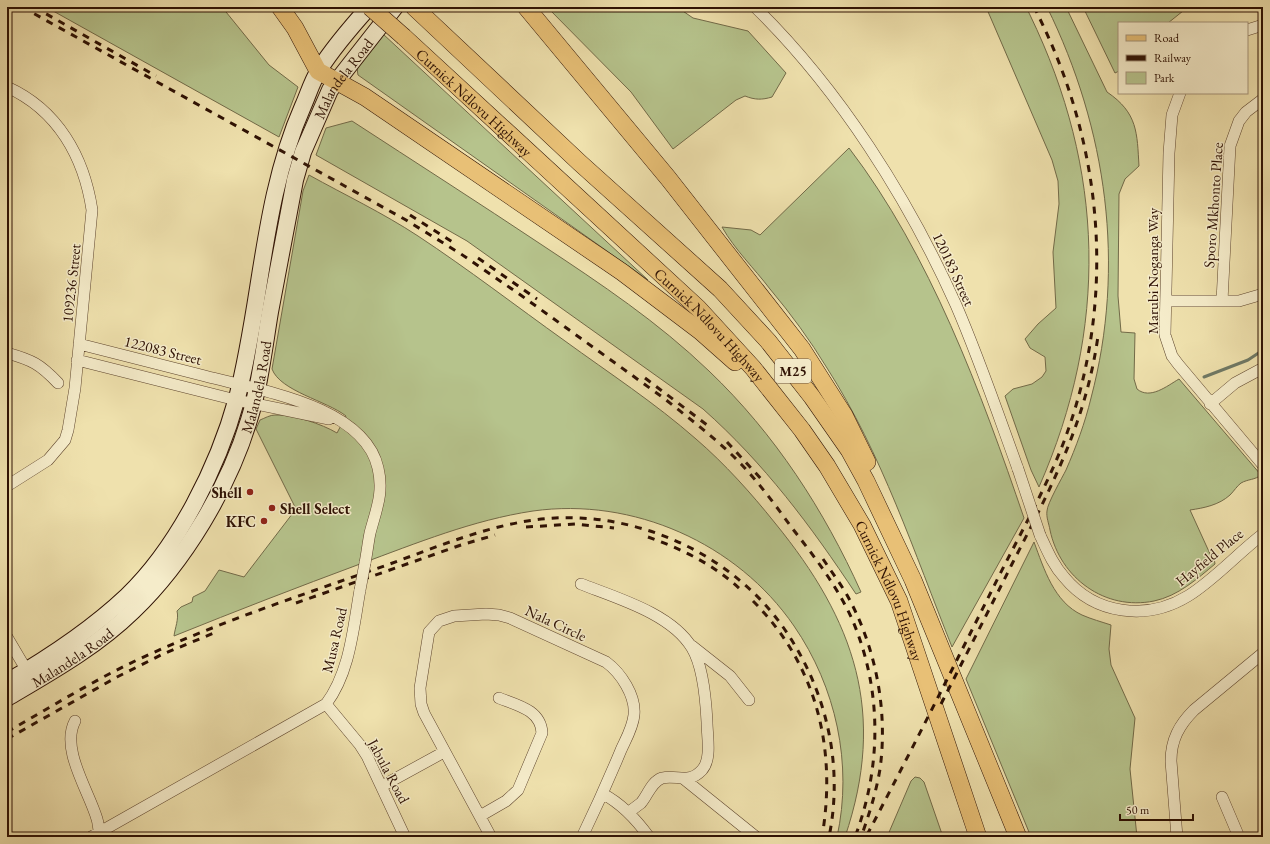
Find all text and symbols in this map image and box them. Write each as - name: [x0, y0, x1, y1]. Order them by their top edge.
- legend: [1118, 22, 1248, 94]
- text: Road: [1154, 30, 1180, 46]
- street label: Malandela Road: [309, 34, 377, 122]
- street label: Curnick Ndlovu Highway: [412, 44, 537, 161]
- text: Railway: [1154, 50, 1192, 66]
- text: Park: [1154, 70, 1175, 86]
- street label: Sporo Mkhonto Place: [1199, 141, 1227, 268]
- street label: Marubi Noganga Way: [1143, 207, 1162, 334]
- street label: 120183 Street: [929, 229, 979, 309]
- street label: 109236 Street: [57, 242, 85, 323]
- street label: Curnick Ndlovu Highway: [651, 263, 770, 386]
- street label: 122083 Street: [122, 331, 204, 369]
- street label: Malandela Road: [236, 339, 275, 435]
- road number: M25: [775, 359, 811, 383]
- place label: Shell: [211, 483, 243, 502]
- marker: Shell: [245, 487, 255, 497]
- place label: Shell Select: [280, 499, 350, 518]
- marker: Shell Select: [267, 503, 277, 513]
- place label: KFC: [226, 512, 256, 531]
- marker: KFC: [259, 516, 269, 526]
- street label: Curnick Ndlovu Highway: [852, 517, 928, 664]
- street label: Hayfield Place: [1171, 524, 1247, 590]
- street label: Nala Circle: [522, 601, 590, 645]
- street label: Musa Road: [317, 605, 351, 675]
- street label: Malandela Road: [28, 623, 117, 691]
- street label: Jabula Road: [363, 734, 414, 807]
- scale bar: [1120, 796, 1193, 822]
- text: 50 m: [1126, 802, 1150, 818]

